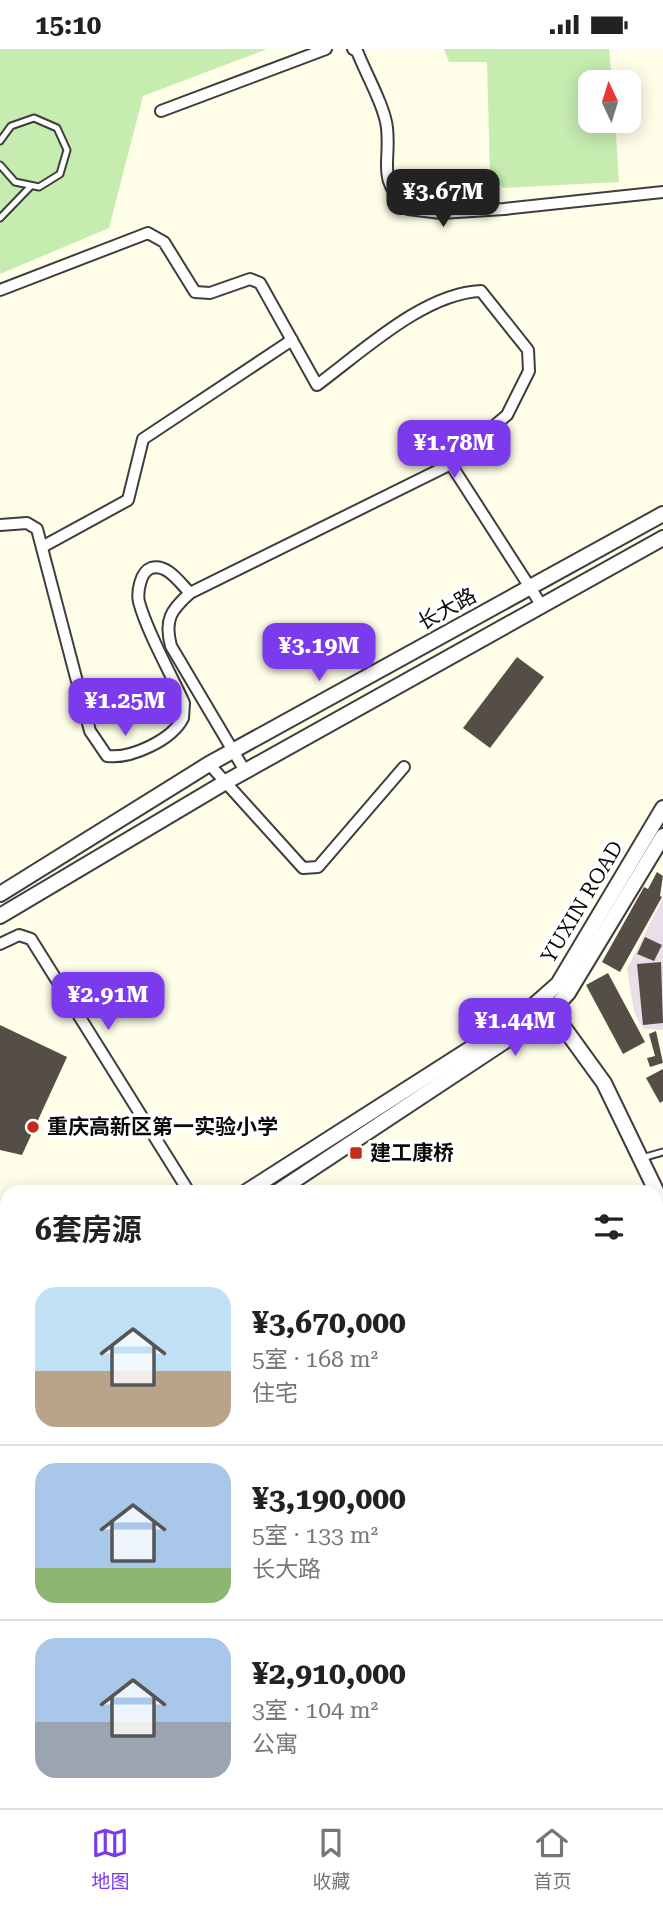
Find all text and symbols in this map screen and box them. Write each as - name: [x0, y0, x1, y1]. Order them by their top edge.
- text: 15:10: [35, 10, 101, 40]
- north arrow: [578, 70, 640, 133]
- map controls: [578, 70, 641, 133]
- pin: ¥3.67M: [386, 169, 500, 229]
- text: ¥3.67M: [403, 178, 483, 205]
- pin: ¥1.78M: [397, 421, 511, 480]
- text: ¥1.78M: [414, 429, 494, 456]
- street label: 长大路: [414, 583, 480, 635]
- pin: ¥3.19M: [262, 623, 376, 683]
- text: ¥3.19M: [279, 632, 359, 659]
- pin: ¥1.25M: [68, 679, 182, 738]
- text: ¥1.25M: [85, 687, 165, 714]
- street label: YUXIN ROAD: [536, 837, 628, 967]
- pin: ¥2.91M: [51, 972, 165, 1032]
- text: ¥2.91M: [68, 981, 148, 1008]
- pin: ¥1.44M: [458, 999, 572, 1058]
- text: ¥1.44M: [475, 1007, 555, 1034]
- place label: 重庆高新区第一实验小学: [47, 1115, 278, 1139]
- marker: 重庆高新区第一实验小学: [25, 1119, 41, 1135]
- place label: 建工康桥: [370, 1141, 454, 1165]
- marker: 建工康桥: [348, 1145, 364, 1161]
- icon: filters: [590, 1208, 628, 1246]
- text: 6套房源: [35, 1212, 142, 1247]
- text: ¥3,670,000: [252, 1305, 406, 1340]
- icon: home: [91, 1315, 175, 1399]
- text: 5室 · 168 m²: [252, 1346, 378, 1373]
- text: 住宅: [252, 1380, 298, 1407]
- text: ¥3,190,000: [252, 1481, 406, 1516]
- icon: home: [91, 1491, 175, 1575]
- text: 5室 · 133 m²: [252, 1522, 378, 1549]
- text: 长大路: [252, 1556, 321, 1583]
- text: ¥2,910,000: [252, 1656, 406, 1691]
- icon: home: [91, 1666, 175, 1750]
- text: 3室 · 104 m²: [252, 1697, 378, 1724]
- text: 公寓: [252, 1731, 298, 1758]
- tab: 地图: [91, 1824, 130, 1893]
- tab: 收藏: [312, 1824, 351, 1893]
- tab: 首页: [533, 1824, 572, 1893]

